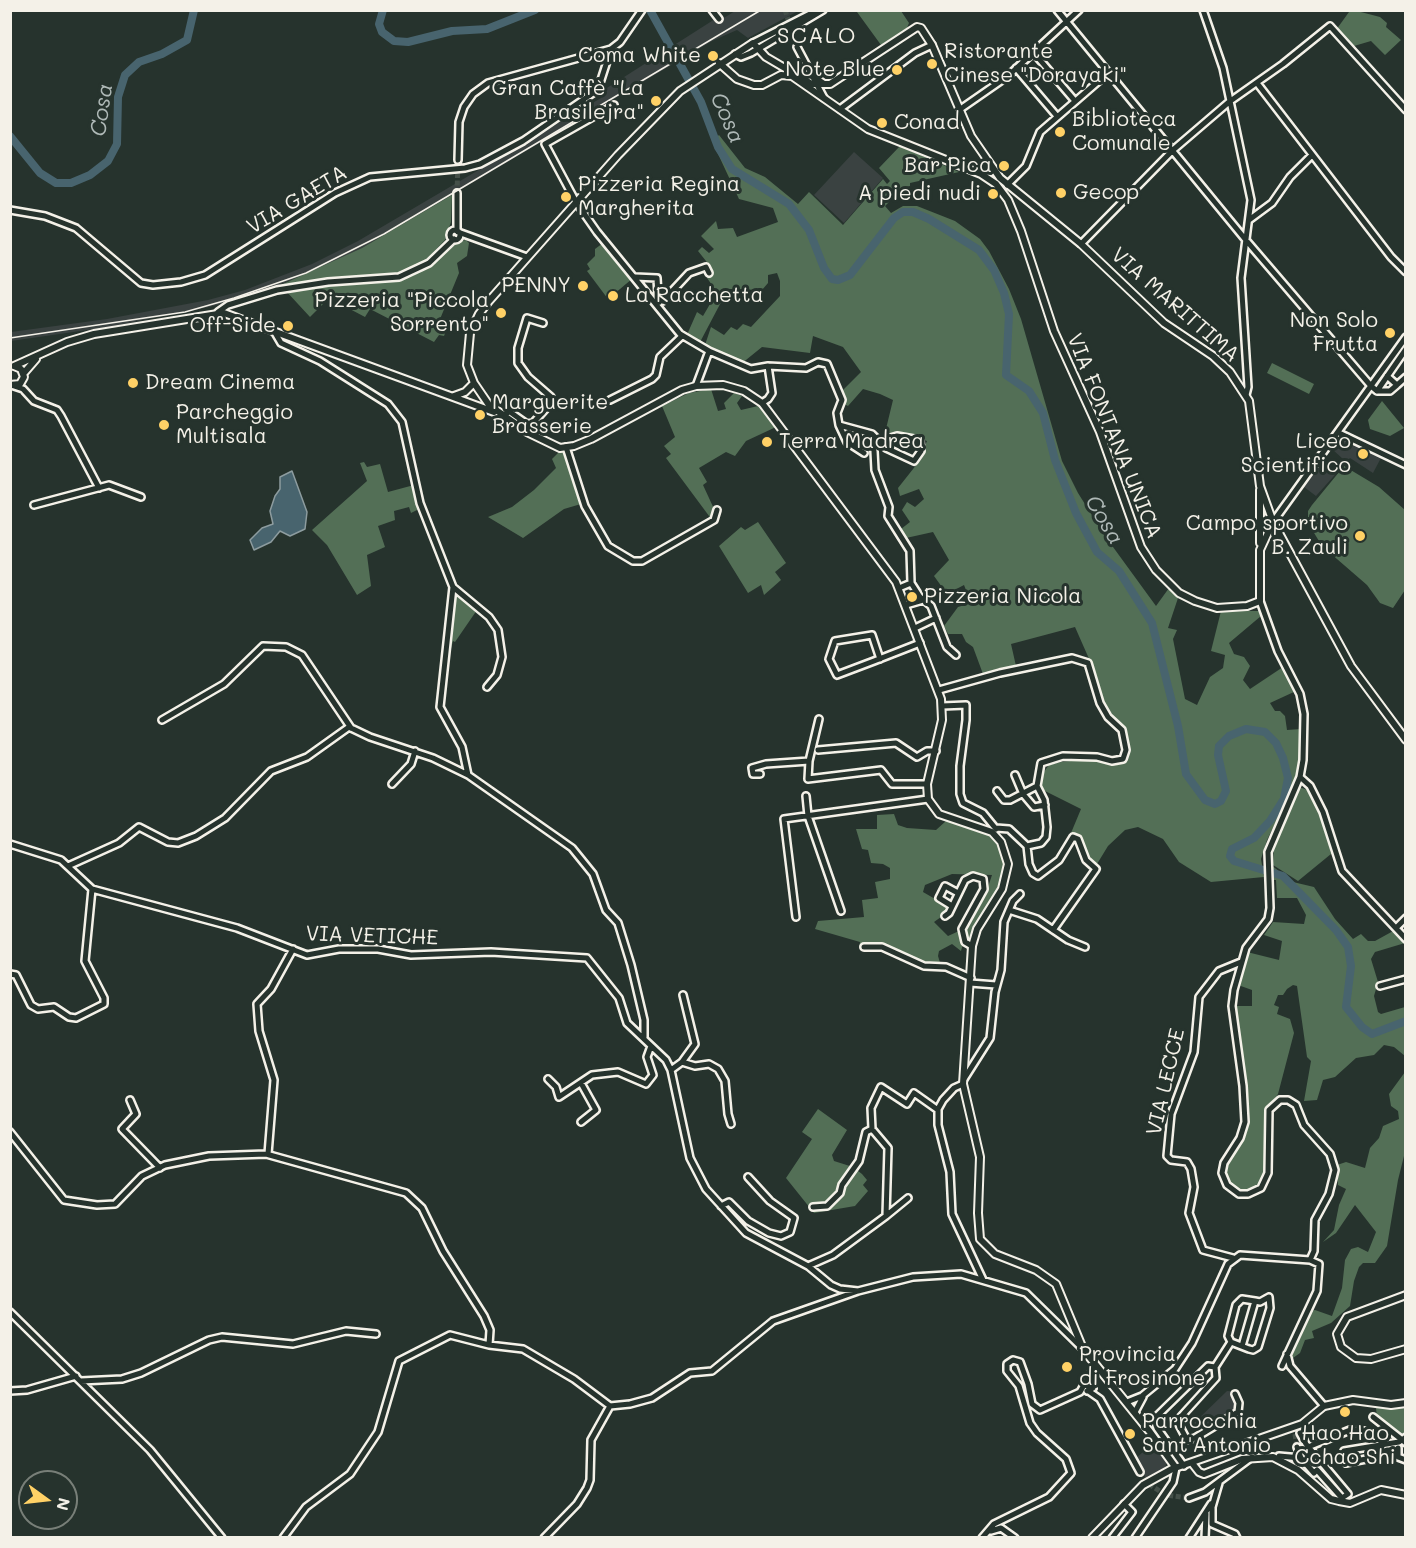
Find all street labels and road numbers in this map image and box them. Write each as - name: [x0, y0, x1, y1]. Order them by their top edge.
- street label: VIA GAETA: [242, 160, 352, 240]
- street label: VIA MARITTIMA: [1106, 242, 1244, 368]
- street label: VIA FONTANA UNICA: [1061, 330, 1167, 542]
- street label: VIA VETICHE: [305, 921, 439, 951]
- street label: VIA LECCE: [1141, 1026, 1191, 1138]

